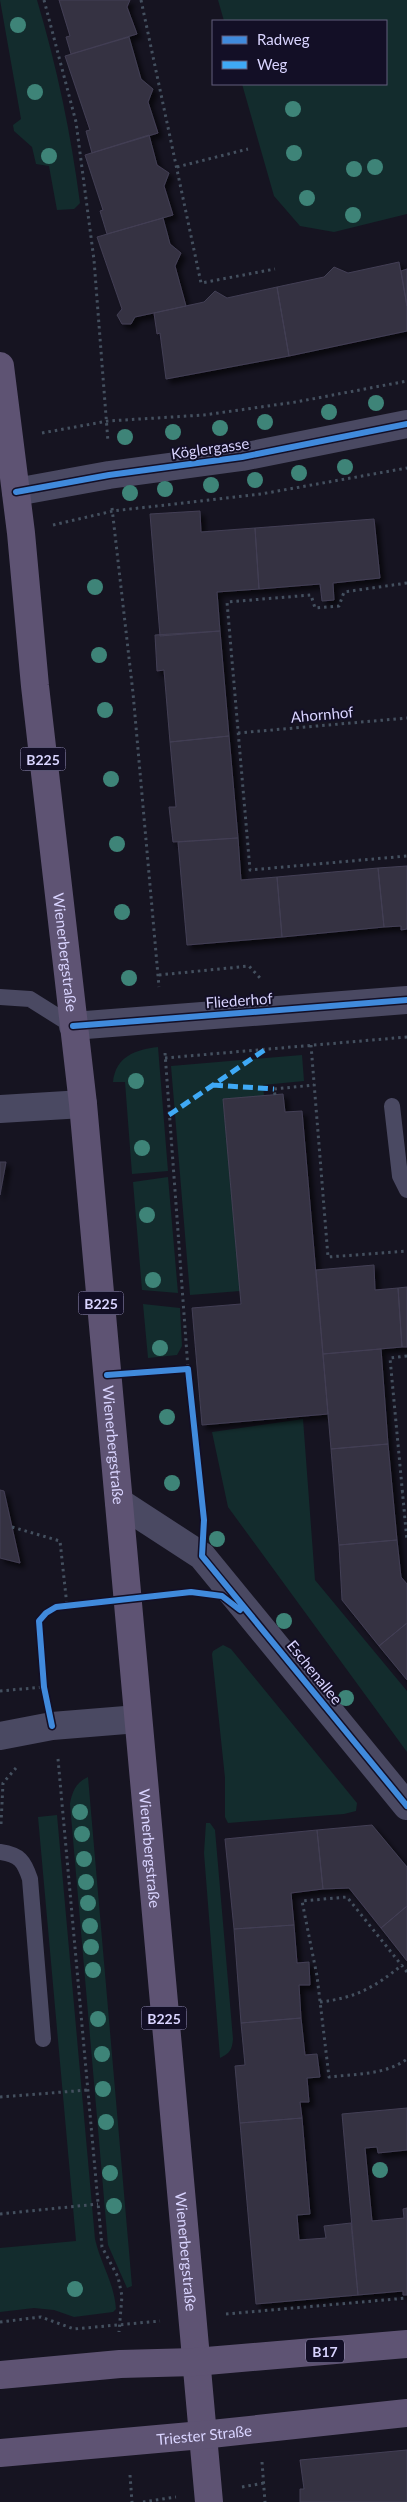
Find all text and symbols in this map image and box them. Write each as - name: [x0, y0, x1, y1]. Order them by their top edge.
- legend: [212, 20, 387, 85]
- text: Radweg: [257, 30, 310, 48]
- text: Weg: [257, 55, 288, 73]
- street label: Köglergasse: [170, 434, 250, 462]
- street label: Ahornhof: [290, 702, 355, 726]
- road number: B225: [20, 748, 66, 771]
- street label: Wienerbergstraße: [50, 892, 81, 1013]
- street label: Fliederhof: [205, 989, 274, 1011]
- road number: B225: [78, 1292, 124, 1315]
- street label: Wienerbergstraße: [99, 1385, 128, 1505]
- street label: Eschenallee: [284, 1636, 346, 1708]
- street label: Wienerbergstraße: [136, 1788, 164, 1909]
- road number: B225: [142, 2006, 186, 2030]
- street label: Wienerbergstraße: [172, 2191, 201, 2312]
- road number: B17: [306, 2340, 344, 2362]
- street label: Triester Straße: [156, 2421, 253, 2448]

